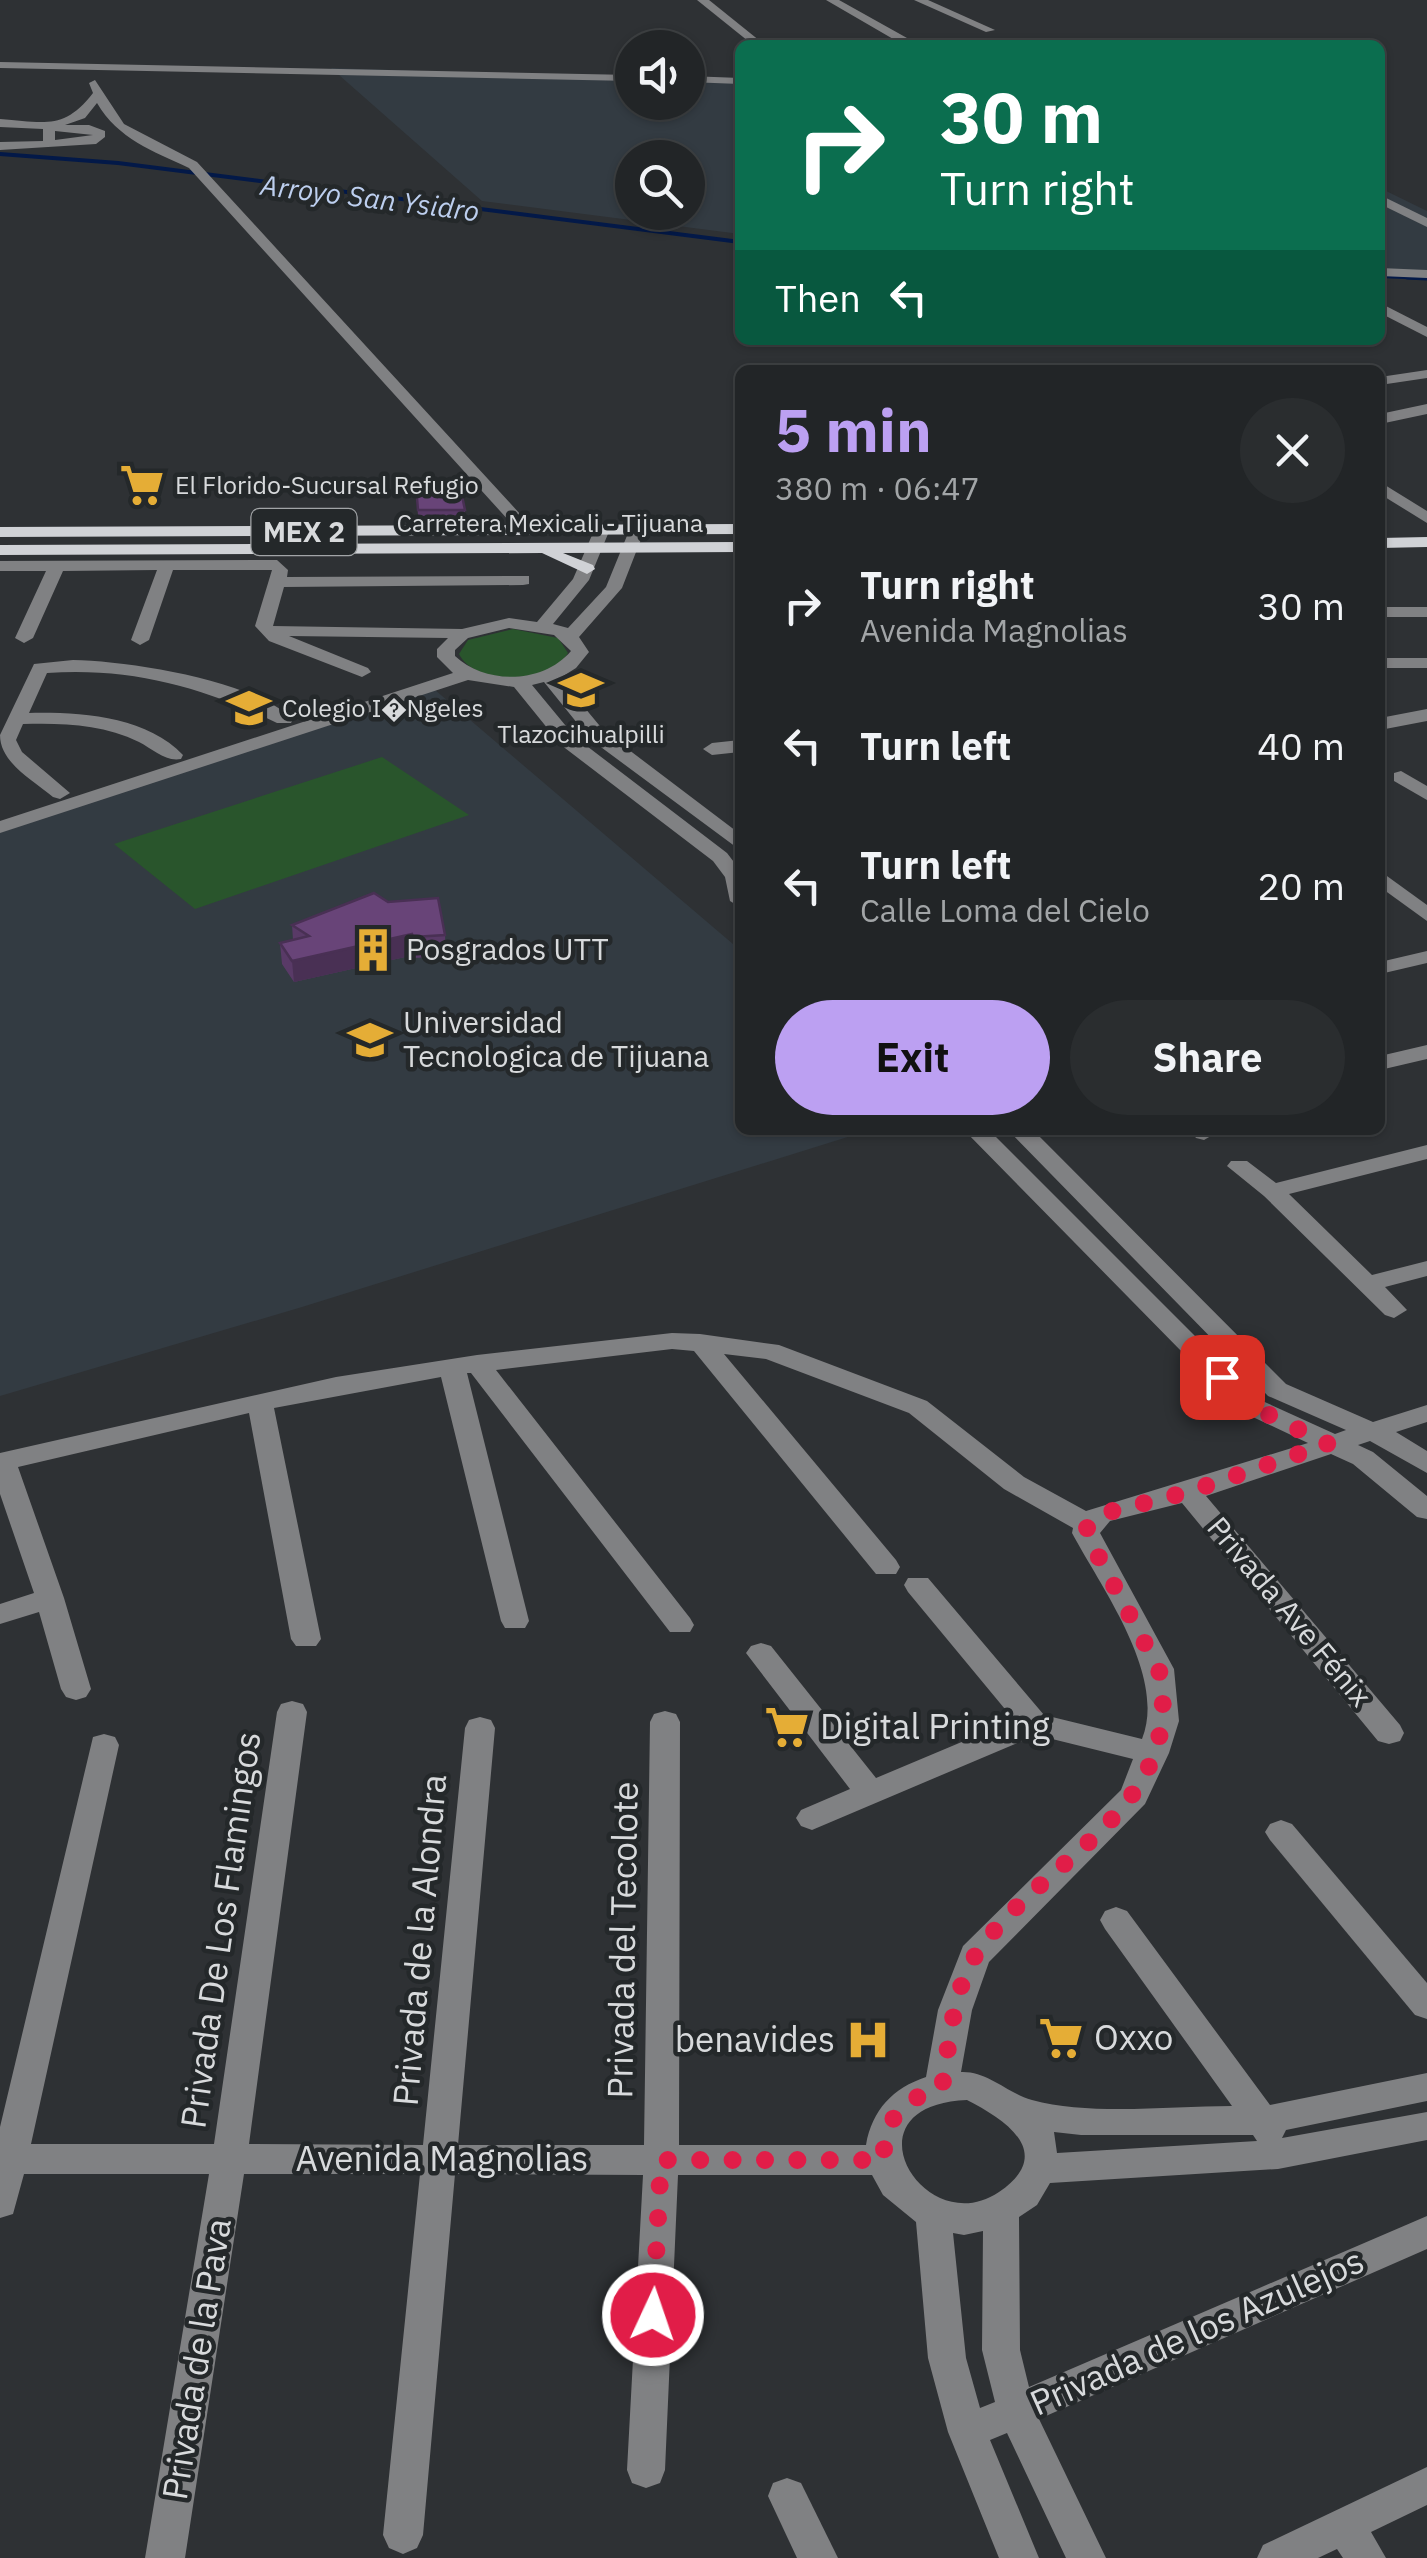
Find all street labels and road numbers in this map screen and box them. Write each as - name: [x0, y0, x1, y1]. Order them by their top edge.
- street label: Carretera Mexicali - Tijuana: [397, 506, 703, 539]
- road number: MEX 2: [252, 509, 356, 555]
- street label: Privada Ave Fénix: [1199, 1508, 1381, 1714]
- street label: Privada De Los Flamingos: [169, 1728, 271, 2131]
- street label: Privada de la Alondra: [382, 1772, 456, 2108]
- street label: Privada del Tecolote: [596, 1781, 648, 2099]
- street label: Avenida Magnolias: [296, 2135, 588, 2181]
- street label: Privada de la Pava: [151, 2215, 241, 2503]
- street label: Privada de los Azulejos: [1023, 2237, 1371, 2425]

